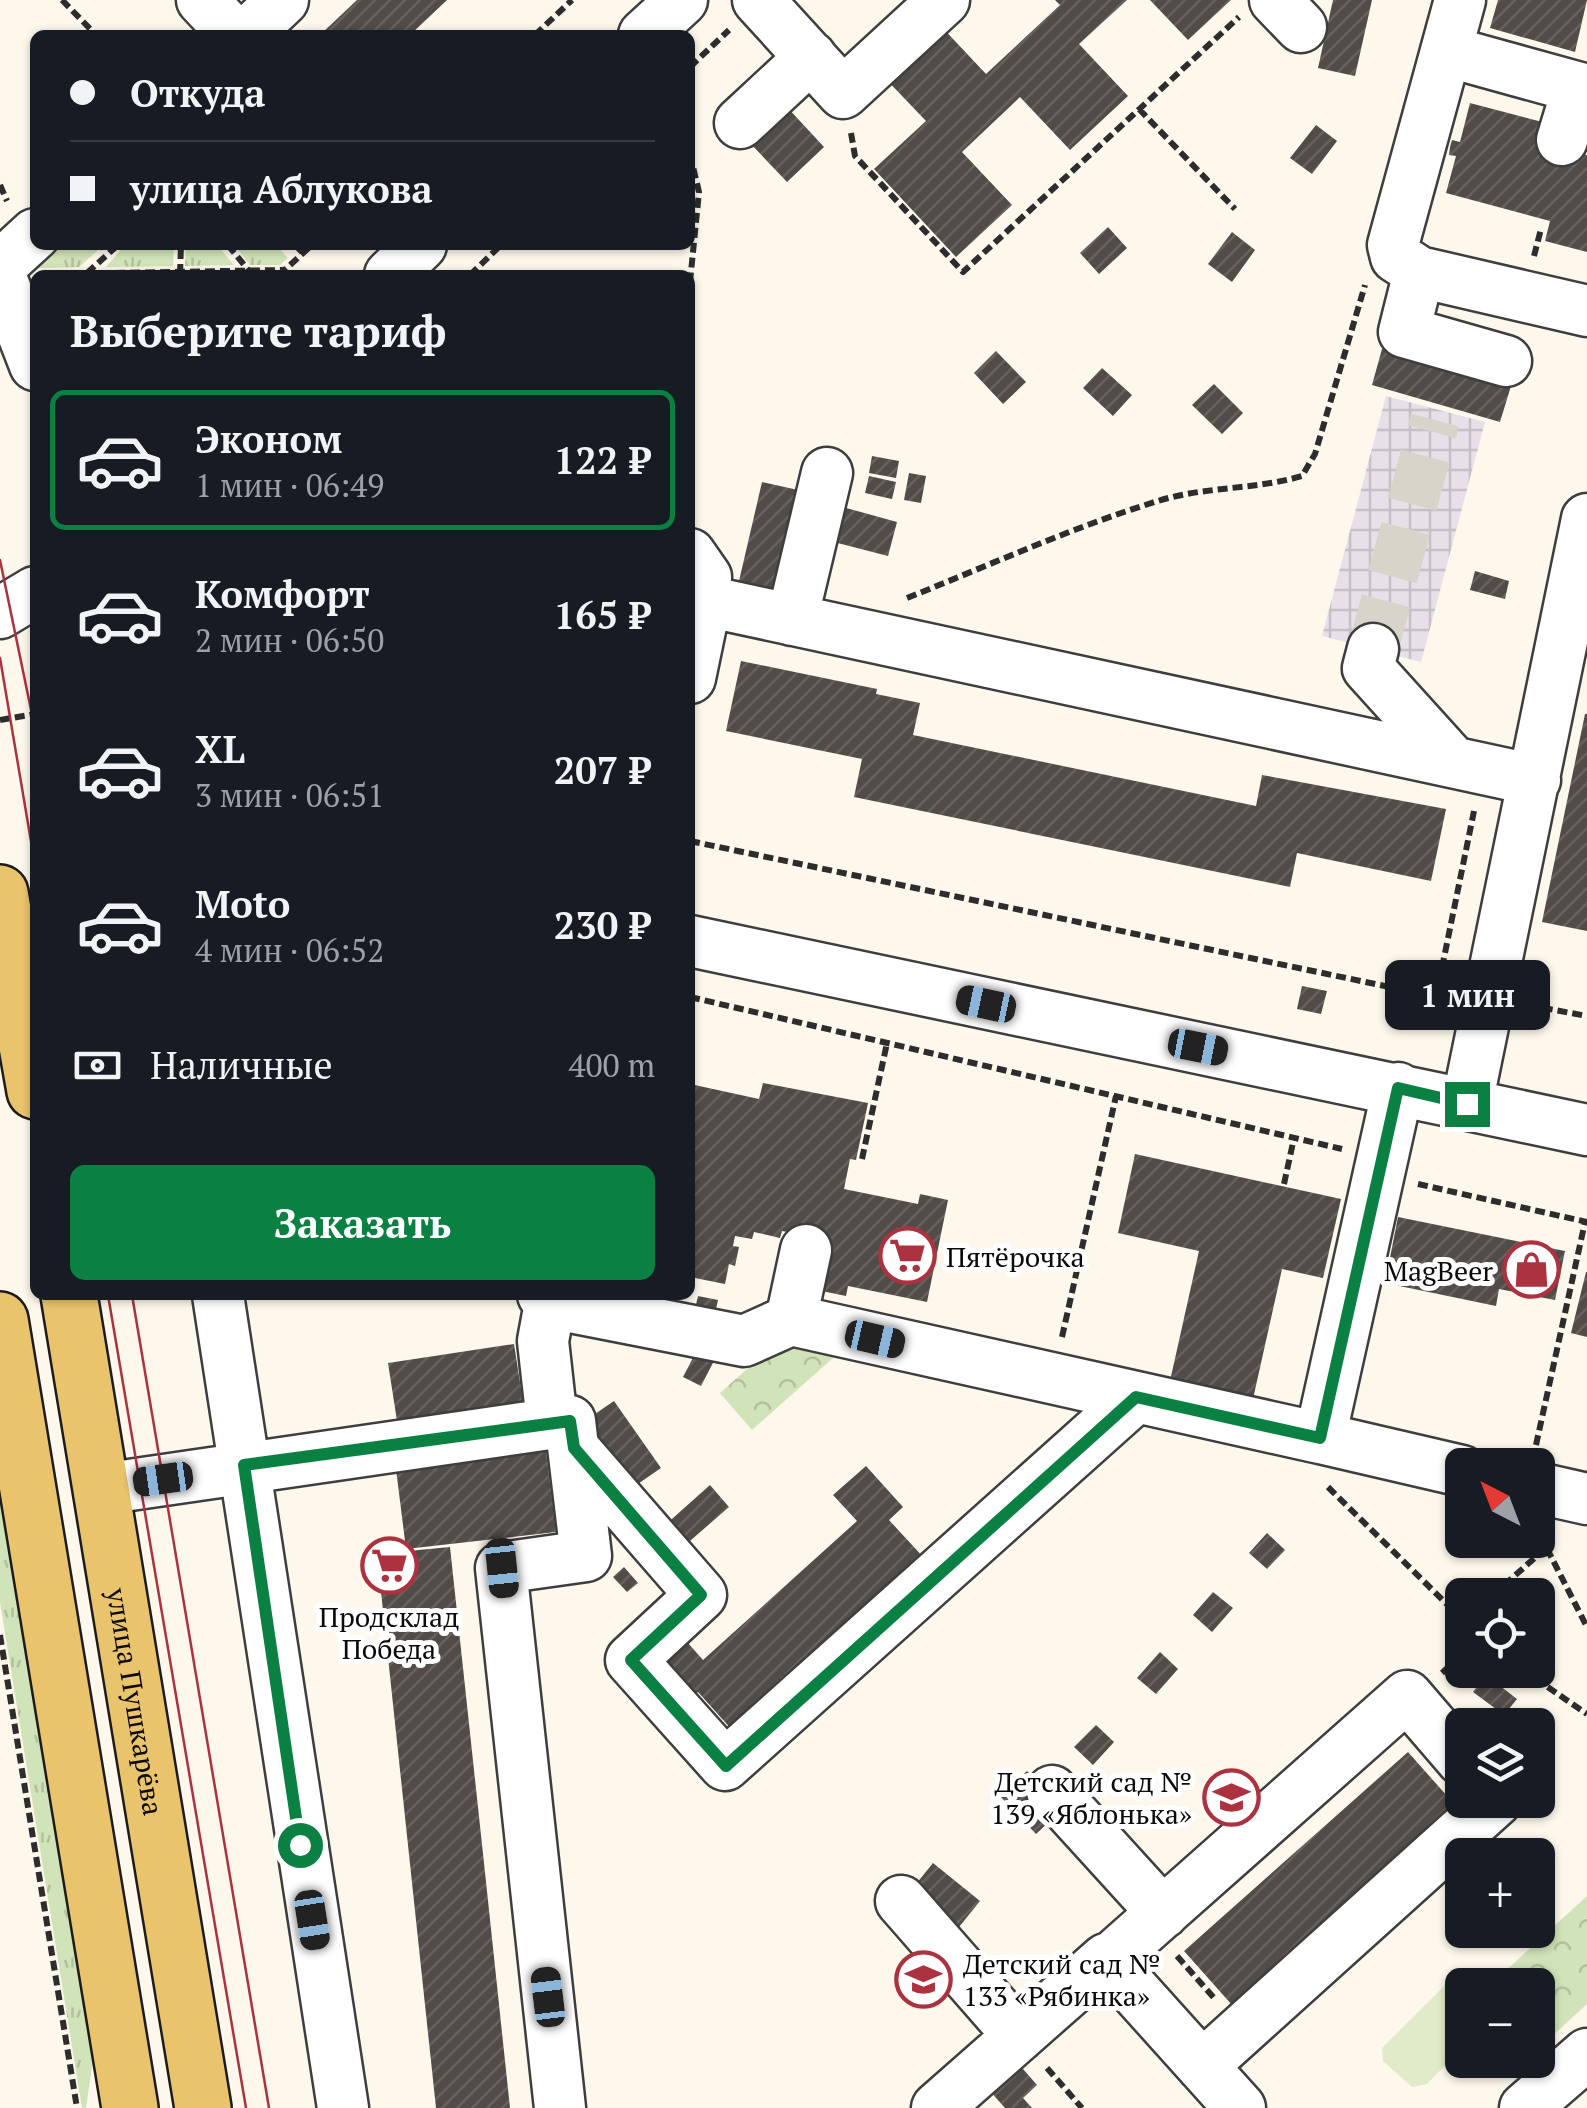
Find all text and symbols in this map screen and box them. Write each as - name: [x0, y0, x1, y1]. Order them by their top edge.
- text: Откуда: [130, 68, 265, 118]
- text: улица Аблукова: [130, 164, 433, 214]
- text: Выберите тариф: [70, 300, 446, 360]
- text: Эконом: [195, 414, 342, 464]
- icon: car: [75, 415, 165, 505]
- text: 122 ₽: [554, 435, 650, 485]
- text: 1 мин · 06:49: [195, 464, 384, 506]
- text: Комфорт: [195, 569, 370, 619]
- icon: car: [75, 570, 165, 660]
- text: 165 ₽: [554, 590, 650, 640]
- text: 2 мин · 06:50: [195, 619, 384, 661]
- text: XL: [195, 724, 245, 774]
- icon: car: [75, 725, 165, 815]
- text: 207 ₽: [554, 745, 650, 795]
- text: 3 мин · 06:51: [195, 774, 384, 816]
- text: Moto: [195, 879, 290, 929]
- icon: car: [75, 880, 165, 970]
- text: 230 ₽: [554, 900, 650, 950]
- text: 4 мин · 06:52: [195, 929, 384, 971]
- callout: 1 мин: [1384, 959, 1550, 1029]
- text: 1 мин: [1420, 974, 1515, 1016]
- car: [954, 983, 1018, 1025]
- car: [1166, 1027, 1230, 1067]
- icon: cash: [70, 1038, 125, 1093]
- text: Наличные: [150, 1040, 333, 1090]
- text: 400 m: [568, 1044, 655, 1086]
- route end: [1445, 1082, 1490, 1127]
- button: Заказать: [70, 1165, 655, 1280]
- supermarket icon: Пятёрочка: [877, 1226, 937, 1286]
- place label: Пятёрочка: [946, 1238, 1085, 1275]
- shop icon: MagBeer: [1502, 1240, 1562, 1300]
- place label: MagBeer: [1384, 1252, 1493, 1289]
- car: [842, 1318, 908, 1360]
- north arrow: [1445, 1448, 1555, 1558]
- map controls: [1445, 1448, 1555, 2078]
- car: [131, 1460, 195, 1498]
- supermarket icon: Продсклад Победа: [359, 1535, 419, 1595]
- car: [484, 1537, 520, 1599]
- button: locate: [1445, 1578, 1555, 1688]
- street label: улица Пушкарёва: [99, 1584, 173, 1818]
- place label: Продсклад Победа: [319, 1598, 459, 1667]
- button: layers: [1445, 1708, 1555, 1818]
- place label: Детский сад № 139 «Яблонька»: [990, 1763, 1192, 1832]
- school or university icon: Детский сад № 139 «Яблонька»: [1201, 1767, 1261, 1827]
- route start: [278, 1823, 323, 1868]
- button: +: [1445, 1838, 1555, 1948]
- car: [292, 1888, 332, 1952]
- place label: Детский сад № 133 «Рябинка»: [963, 1945, 1161, 2014]
- school or university icon: Детский сад № 133 «Рябинка»: [894, 1949, 954, 2009]
- car: [529, 1965, 567, 2029]
- button: −: [1445, 1968, 1555, 2078]

